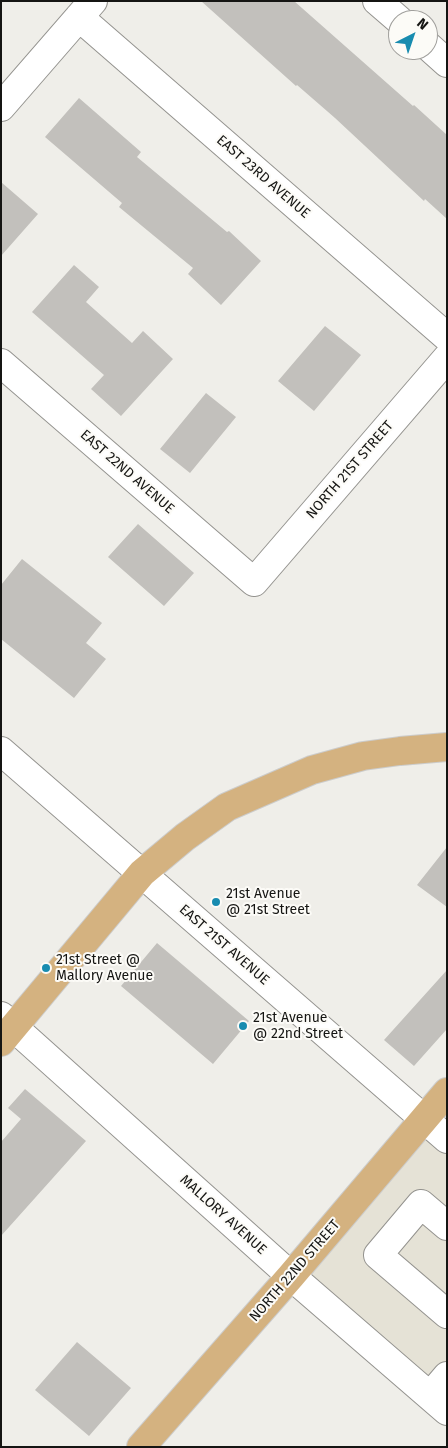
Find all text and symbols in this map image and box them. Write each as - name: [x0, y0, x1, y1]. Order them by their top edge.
- north arrow: [388, 10, 438, 60]
- text: N: [413, 15, 432, 34]
- street label: EAST 23RD AVENUE: [213, 132, 313, 222]
- street label: NORTH 21ST STREET: [303, 418, 397, 522]
- street label: EAST 22ND AVENUE: [76, 427, 178, 517]
- place label: 21st Avenue @ 21st Street: [226, 886, 310, 919]
- marker: 21st Avenue @ 21st Street: [210, 896, 222, 908]
- street label: EAST 21ST AVENUE: [175, 901, 273, 989]
- place label: 21st Street @ Mallory Avenue: [56, 952, 153, 984]
- marker: 21st Street @ Mallory Avenue: [40, 962, 52, 974]
- place label: 21st Avenue @ 22nd Street: [253, 1010, 343, 1042]
- marker: 21st Avenue @ 22nd Street: [237, 1020, 249, 1032]
- street label: MALLORY AVENUE: [176, 1172, 270, 1258]
- street label: NORTH 22ND STREET: [246, 1217, 344, 1325]

